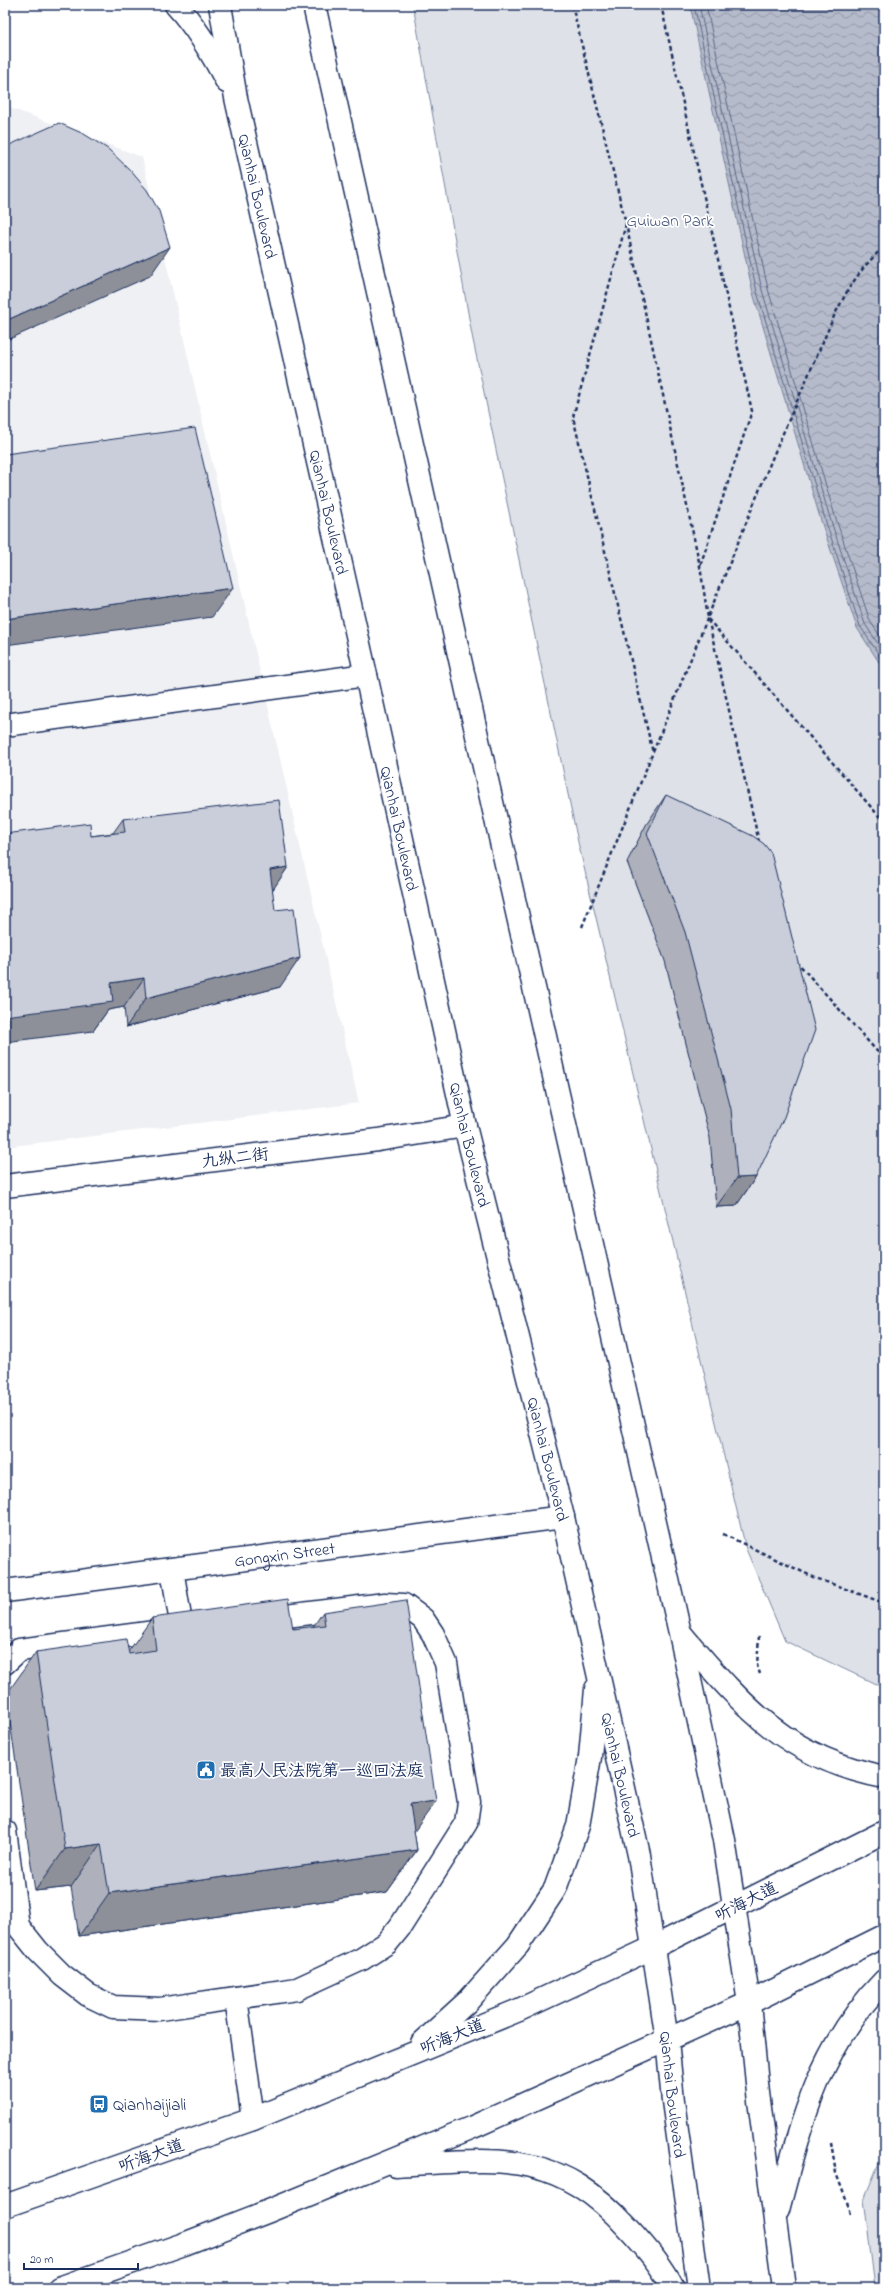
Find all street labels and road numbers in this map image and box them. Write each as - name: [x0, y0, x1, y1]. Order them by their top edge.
- street label: Qianhai Boulevard: [230, 132, 283, 262]
- street label: Qianhai Boulevard: [302, 448, 354, 578]
- street label: Qianhai Boulevard: [372, 764, 424, 894]
- street label: Qianhai Boulevard: [442, 1080, 496, 1210]
- street label: 九纵二街: [200, 1142, 270, 1175]
- street label: Qianhai Boulevard: [519, 1395, 575, 1525]
- street label: Gongxin Street: [233, 1536, 337, 1574]
- street label: Qianhai Boulevard: [593, 1710, 646, 1840]
- street label: 听海大道: [711, 1876, 783, 1929]
- street label: 听海大道: [416, 2013, 489, 2062]
- street label: Qianhai Boulevard: [652, 2030, 692, 2160]
- street label: 听海大道: [115, 2133, 188, 2180]

